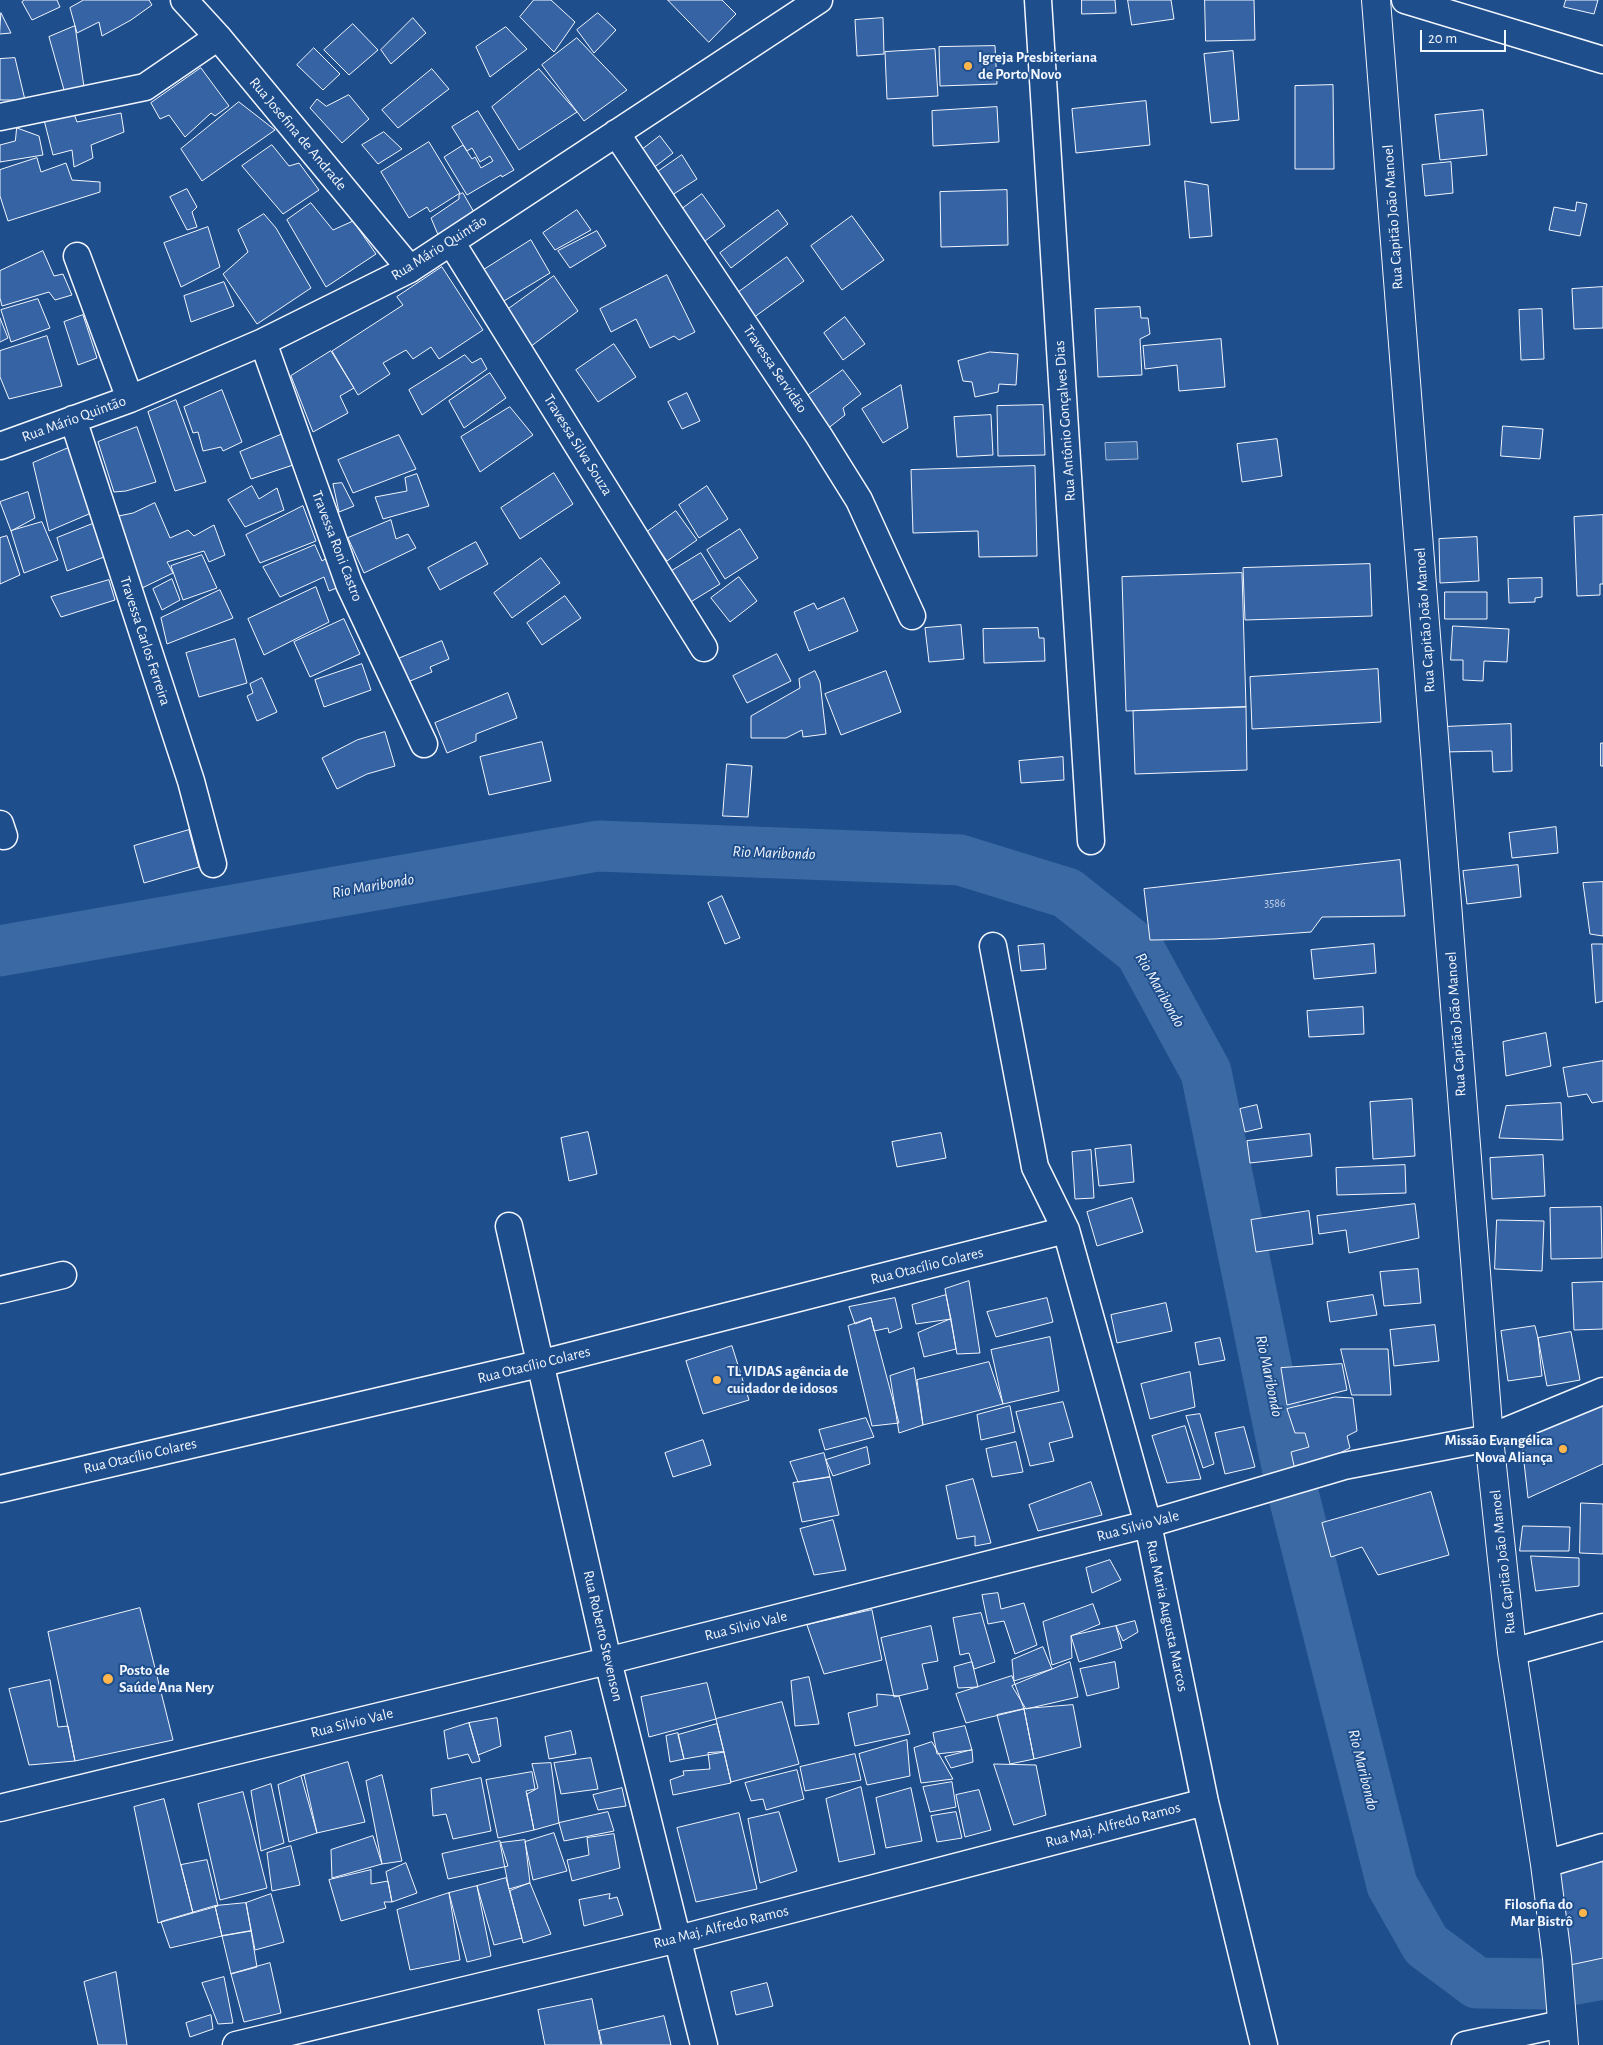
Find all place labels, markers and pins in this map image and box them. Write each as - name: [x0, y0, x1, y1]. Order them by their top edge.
- place label: Igreja Presbiteriana de Porto Novo: [978, 48, 1097, 83]
- marker: Igreja Presbiteriana de Porto Novo: [962, 60, 974, 72]
- place label: TL VIDAS agência de cuidador de idosos: [727, 1362, 849, 1397]
- marker: TL VIDAS agência de cuidador de idosos: [711, 1374, 723, 1386]
- place label: Missão Evangélica Nova Aliança: [1445, 1431, 1553, 1466]
- marker: Missão Evangélica Nova Aliança: [1557, 1443, 1569, 1455]
- place label: Posto de Saúde Ana Nery: [119, 1661, 214, 1696]
- marker: Posto de Saúde Ana Nery: [101, 1672, 115, 1686]
- place label: Filosofia do Mar Bistrô: [1504, 1895, 1573, 1930]
- marker: Filosofia do Mar Bistrô: [1577, 1907, 1589, 1919]

